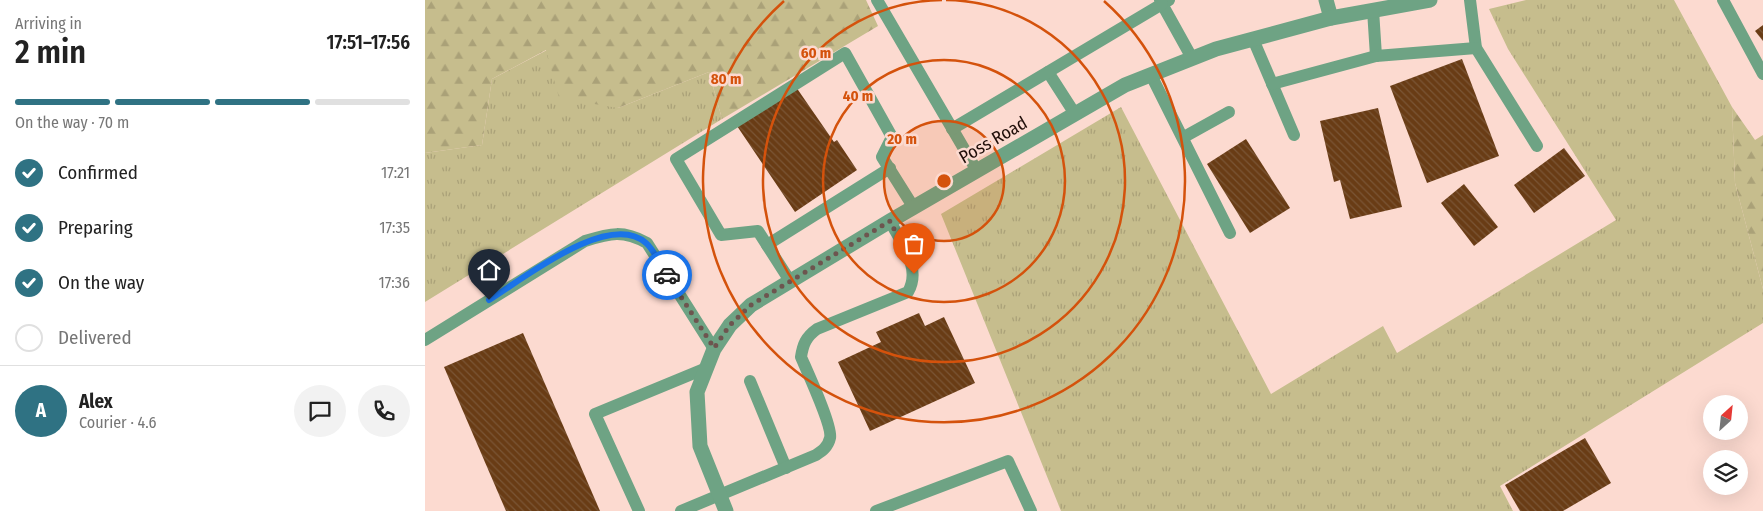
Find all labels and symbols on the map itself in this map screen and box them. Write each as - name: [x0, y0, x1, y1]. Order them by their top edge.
- text: 60 m: [801, 44, 831, 62]
- text: 80 m: [711, 70, 741, 88]
- text: 40 m: [843, 87, 873, 105]
- street label: Poss Road: [955, 112, 1031, 168]
- text: 20 m: [886, 130, 917, 148]
- centre of rings: [935, 172, 953, 190]
- pin: [893, 223, 935, 274]
- pin: [468, 249, 510, 300]
- courier: [642, 250, 692, 300]
- north arrow: [1703, 395, 1747, 440]

